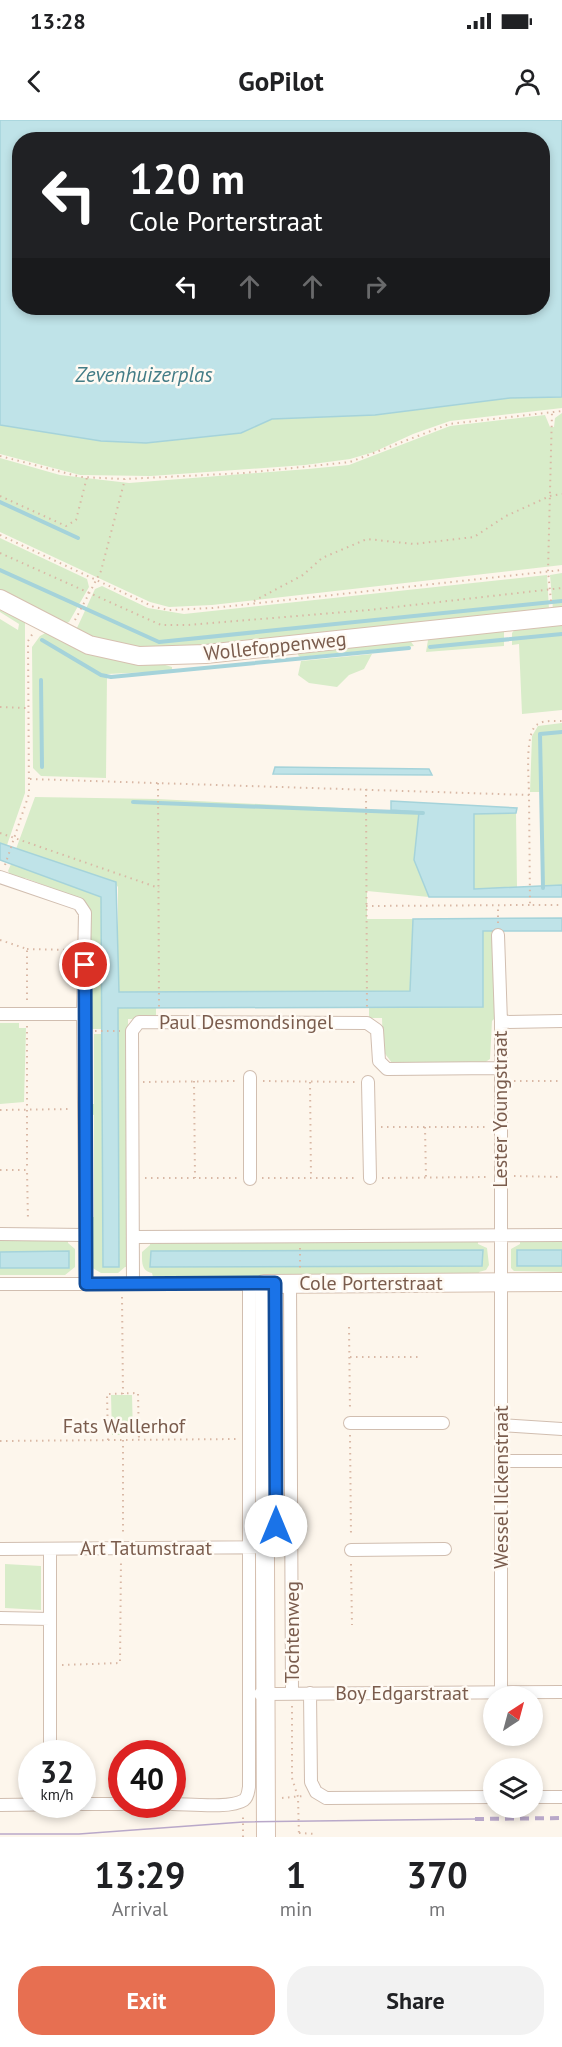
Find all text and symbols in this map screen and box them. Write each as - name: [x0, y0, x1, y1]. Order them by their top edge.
- text: 13:28: [30, 7, 86, 35]
- text: GoPilot: [238, 64, 324, 98]
- icon: back: [18, 65, 51, 98]
- icon: person: [511, 65, 544, 98]
- text: 120 m: [129, 151, 245, 206]
- icon: left: [30, 156, 108, 234]
- text: Cole Porterstraat: [129, 204, 323, 238]
- icon: left: [170, 270, 203, 303]
- icon: ahead: [233, 270, 266, 303]
- icon: ahead: [296, 270, 329, 303]
- icon: right: [359, 270, 392, 303]
- water label: Zevenhuizerplas: [74, 361, 213, 388]
- street label: Wollefoppenweg: [203, 626, 347, 666]
- pin: [59, 939, 110, 990]
- icon: arrive: [68, 948, 101, 981]
- street label: Paul Desmondsingel: [159, 1009, 333, 1035]
- street label: Lester Youngstraat: [487, 1030, 513, 1188]
- street label: Cole Porterstraat: [299, 1270, 443, 1296]
- street label: Wessel Ilckenstraat: [488, 1405, 514, 1569]
- street label: Fats Wallerhof: [63, 1413, 187, 1439]
- position arrow: [244, 1494, 308, 1558]
- street label: Art Tatumstraat: [80, 1535, 212, 1561]
- street label: Tochtenweg: [279, 1581, 305, 1683]
- street label: Boy Edgarstraat: [335, 1680, 469, 1706]
- north arrow: [483, 1686, 543, 1746]
- map controls: [483, 1686, 543, 1818]
- speed limit sign: 40: [108, 1740, 186, 1818]
- text: 32: [40, 1752, 74, 1791]
- button: layers: [483, 1758, 543, 1818]
- text: km/h: [41, 1785, 73, 1804]
- text: 13:29: [94, 1851, 186, 1898]
- text: 1: [286, 1851, 306, 1898]
- text: 370: [407, 1851, 468, 1898]
- text: Arrival: [112, 1896, 168, 1922]
- text: min: [280, 1896, 312, 1922]
- text: m: [429, 1896, 445, 1922]
- button: Exit: [18, 1966, 275, 2035]
- button: Share: [287, 1966, 544, 2035]

